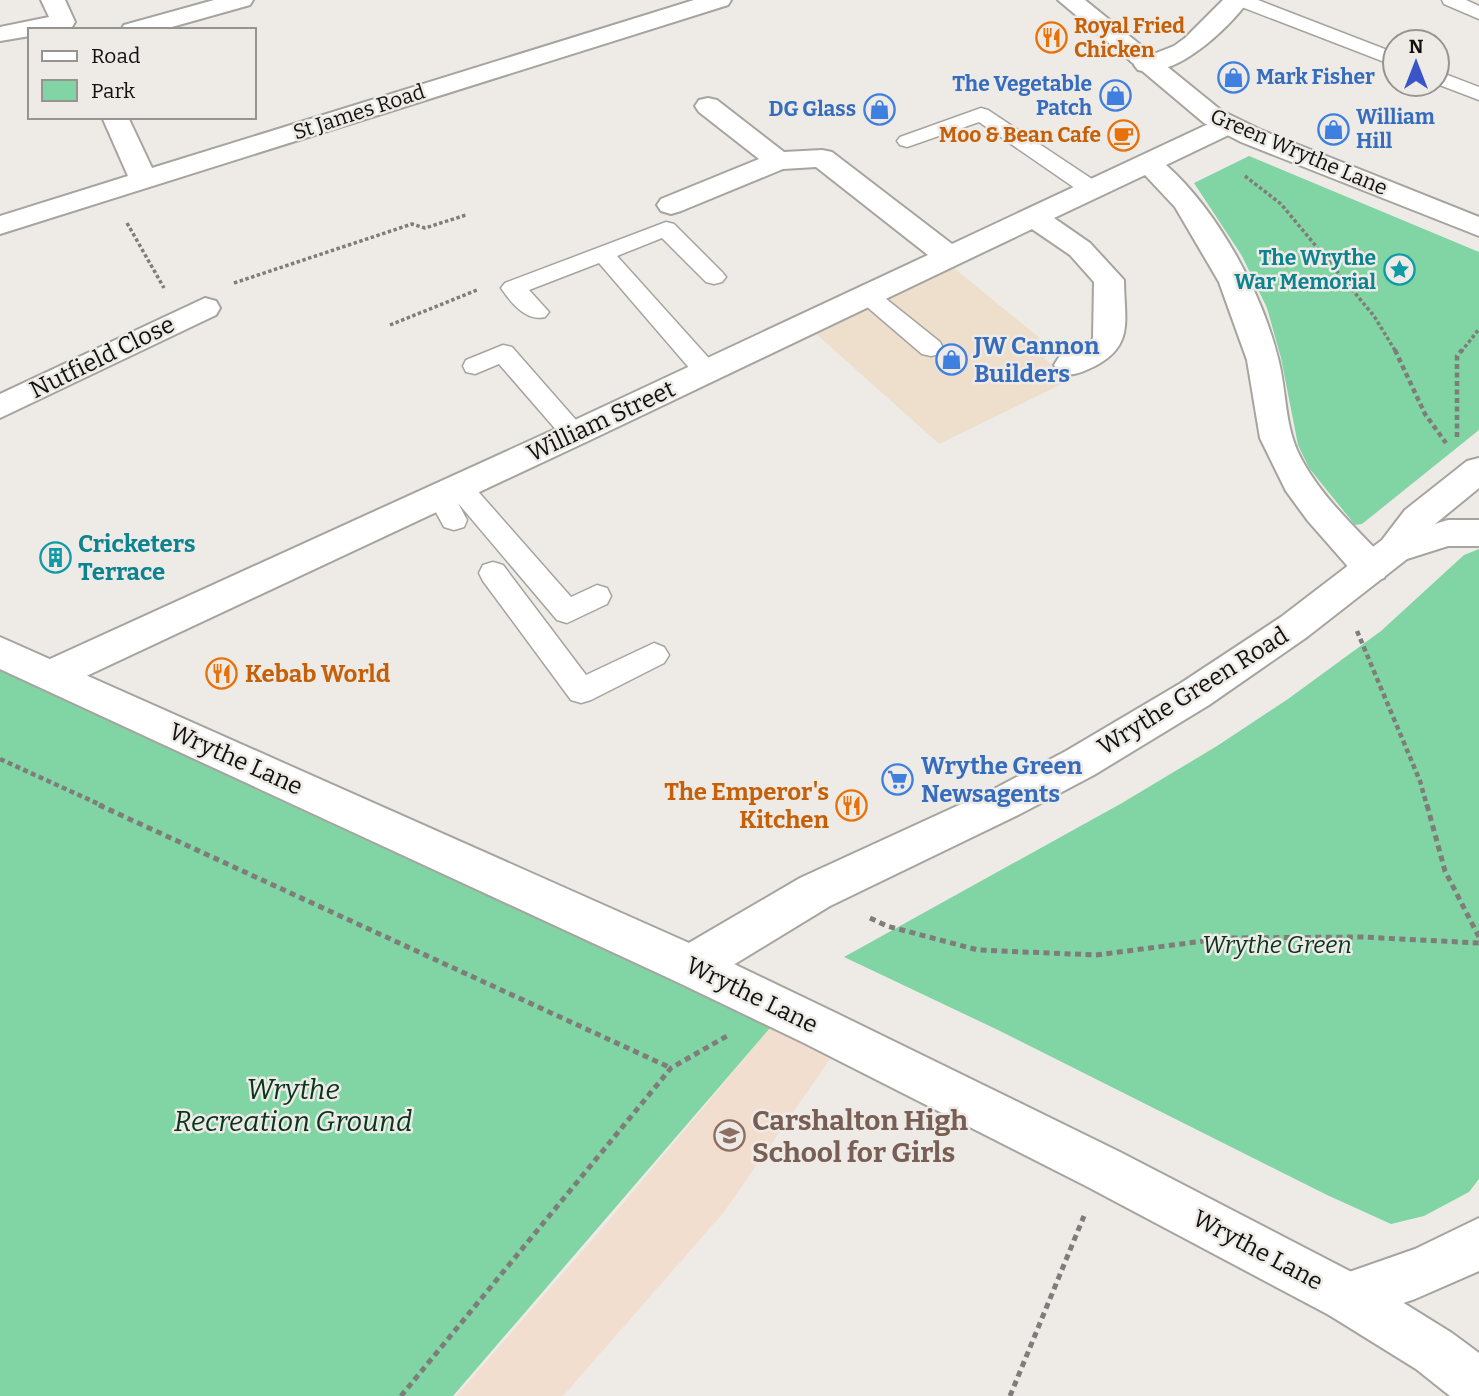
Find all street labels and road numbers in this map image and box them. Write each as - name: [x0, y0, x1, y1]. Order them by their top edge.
- street label: St James Road: [290, 78, 428, 146]
- street label: Green Wrythe Lane: [1207, 103, 1391, 201]
- street label: Nutfield Close: [25, 310, 179, 404]
- street label: William Street: [523, 374, 680, 467]
- street label: Wrythe Green Road: [1093, 621, 1293, 761]
- street label: Wrythe Lane: [165, 717, 307, 801]
- street label: Wrythe Lane: [682, 951, 822, 1039]
- street label: Wrythe Lane: [1188, 1204, 1328, 1296]

